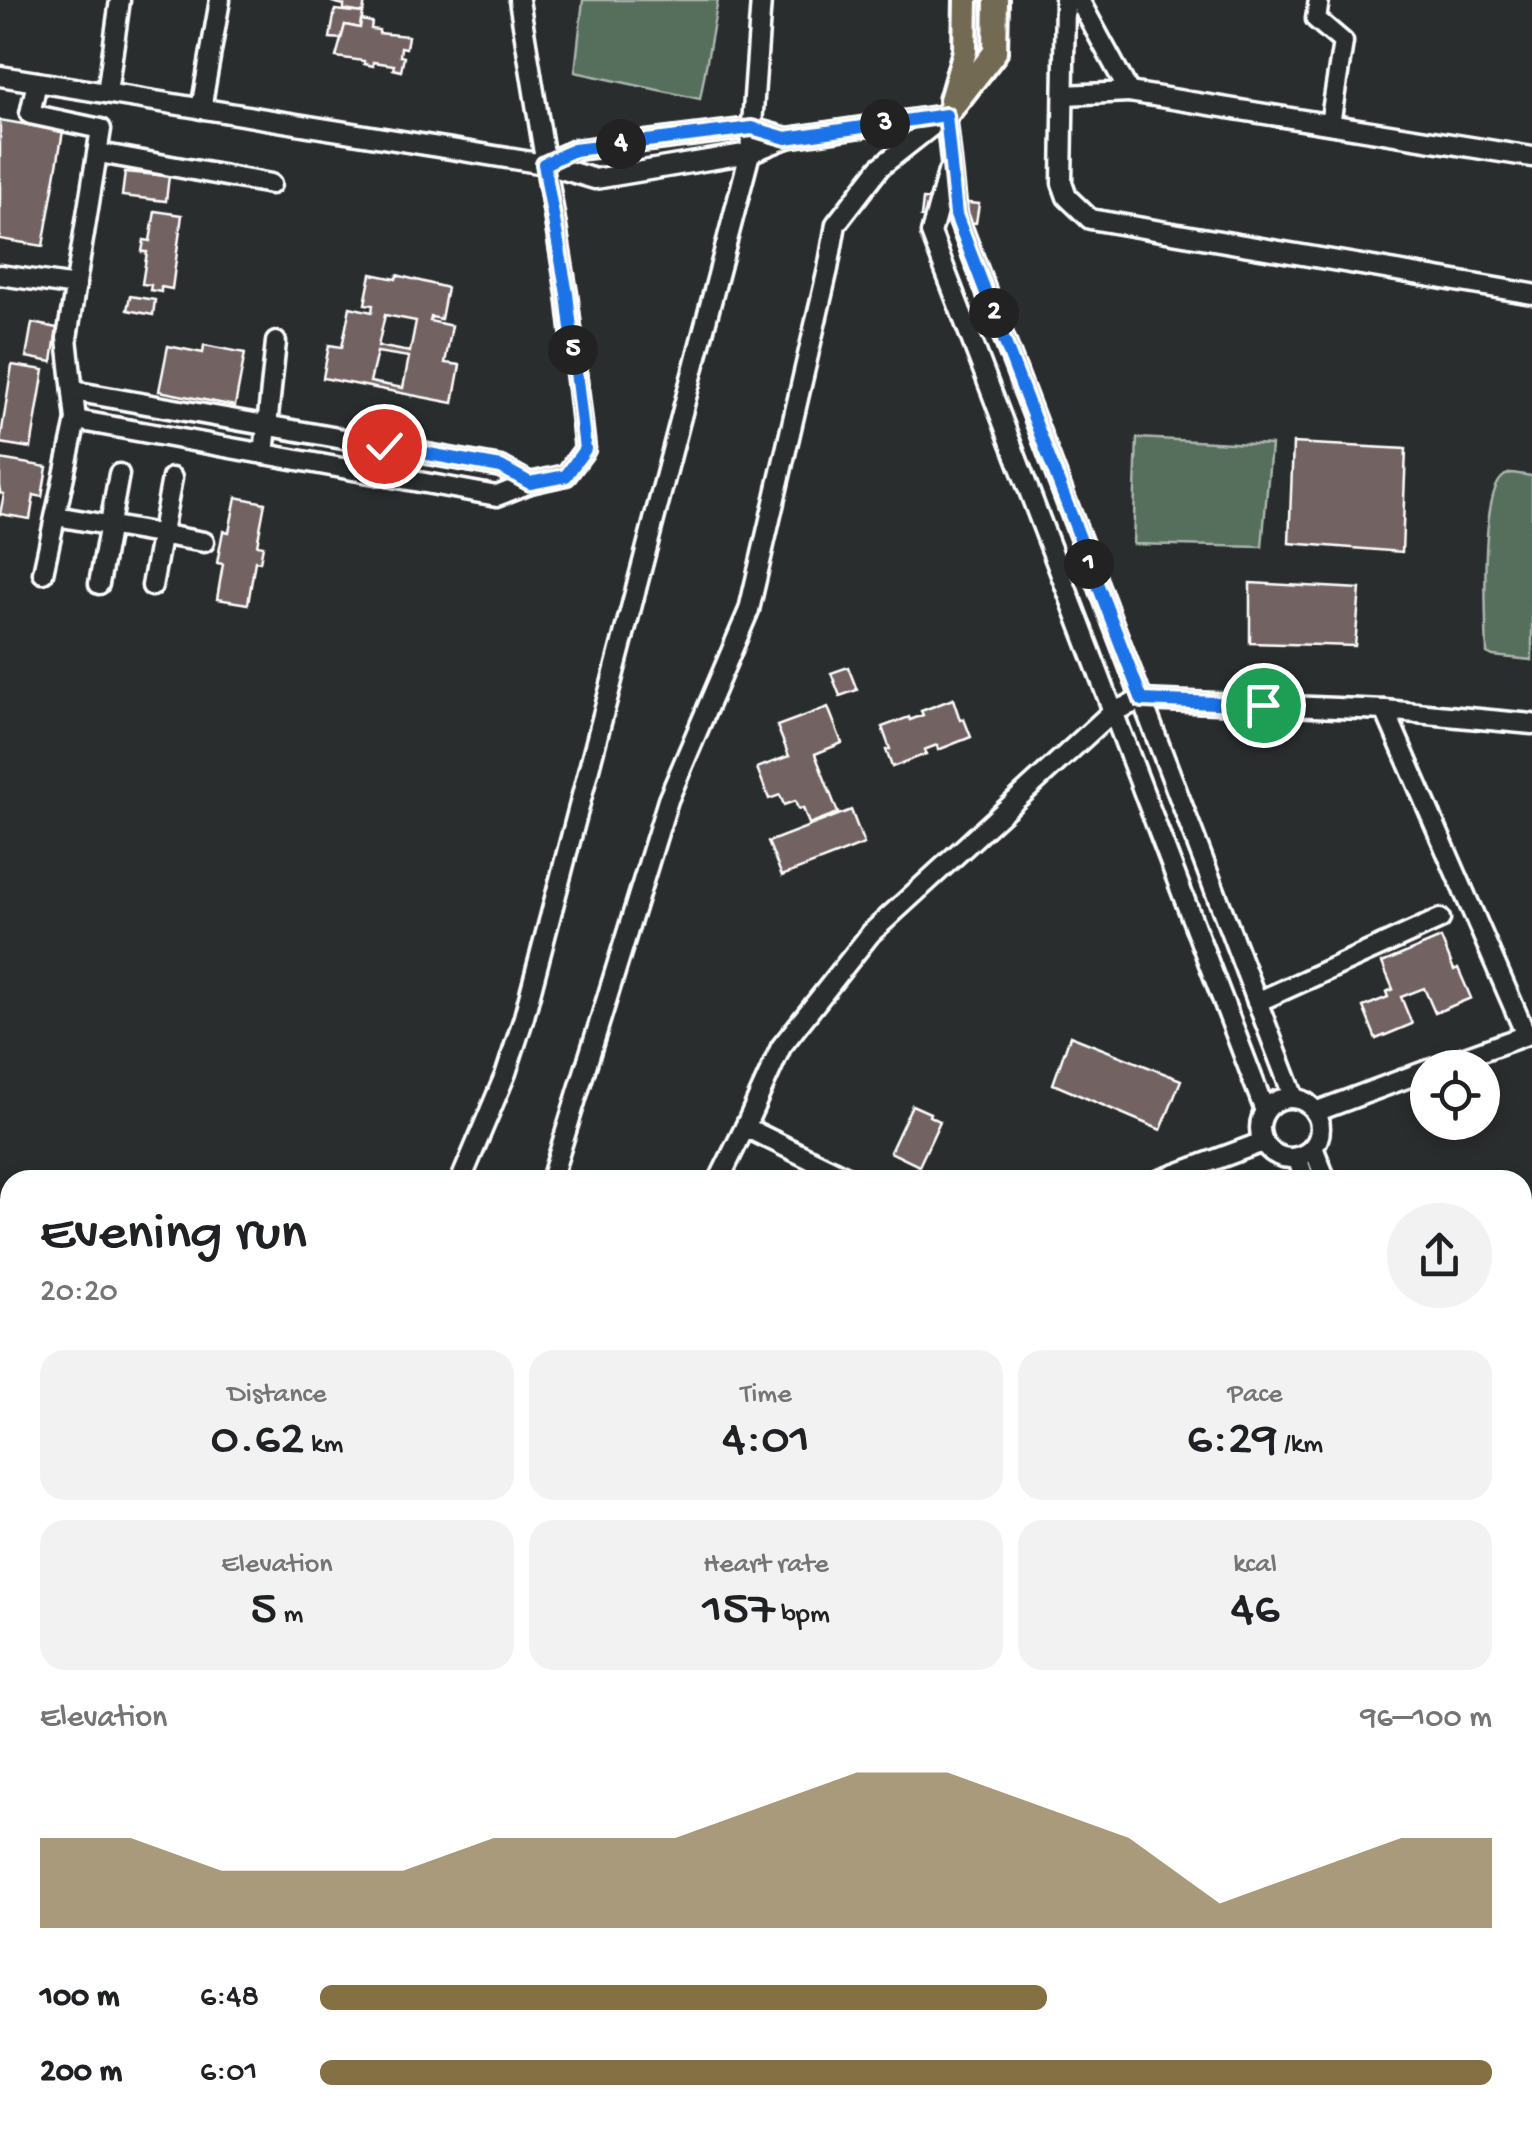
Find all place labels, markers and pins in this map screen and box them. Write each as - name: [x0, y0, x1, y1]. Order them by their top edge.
- pin: 3: [860, 99, 910, 149]
- pin: 4: [596, 119, 646, 169]
- pin: 2: [969, 288, 1019, 338]
- pin: 5: [548, 325, 598, 375]
- pin: [342, 404, 427, 489]
- pin: 1: [1064, 539, 1114, 589]
- pin: [1221, 663, 1306, 748]

